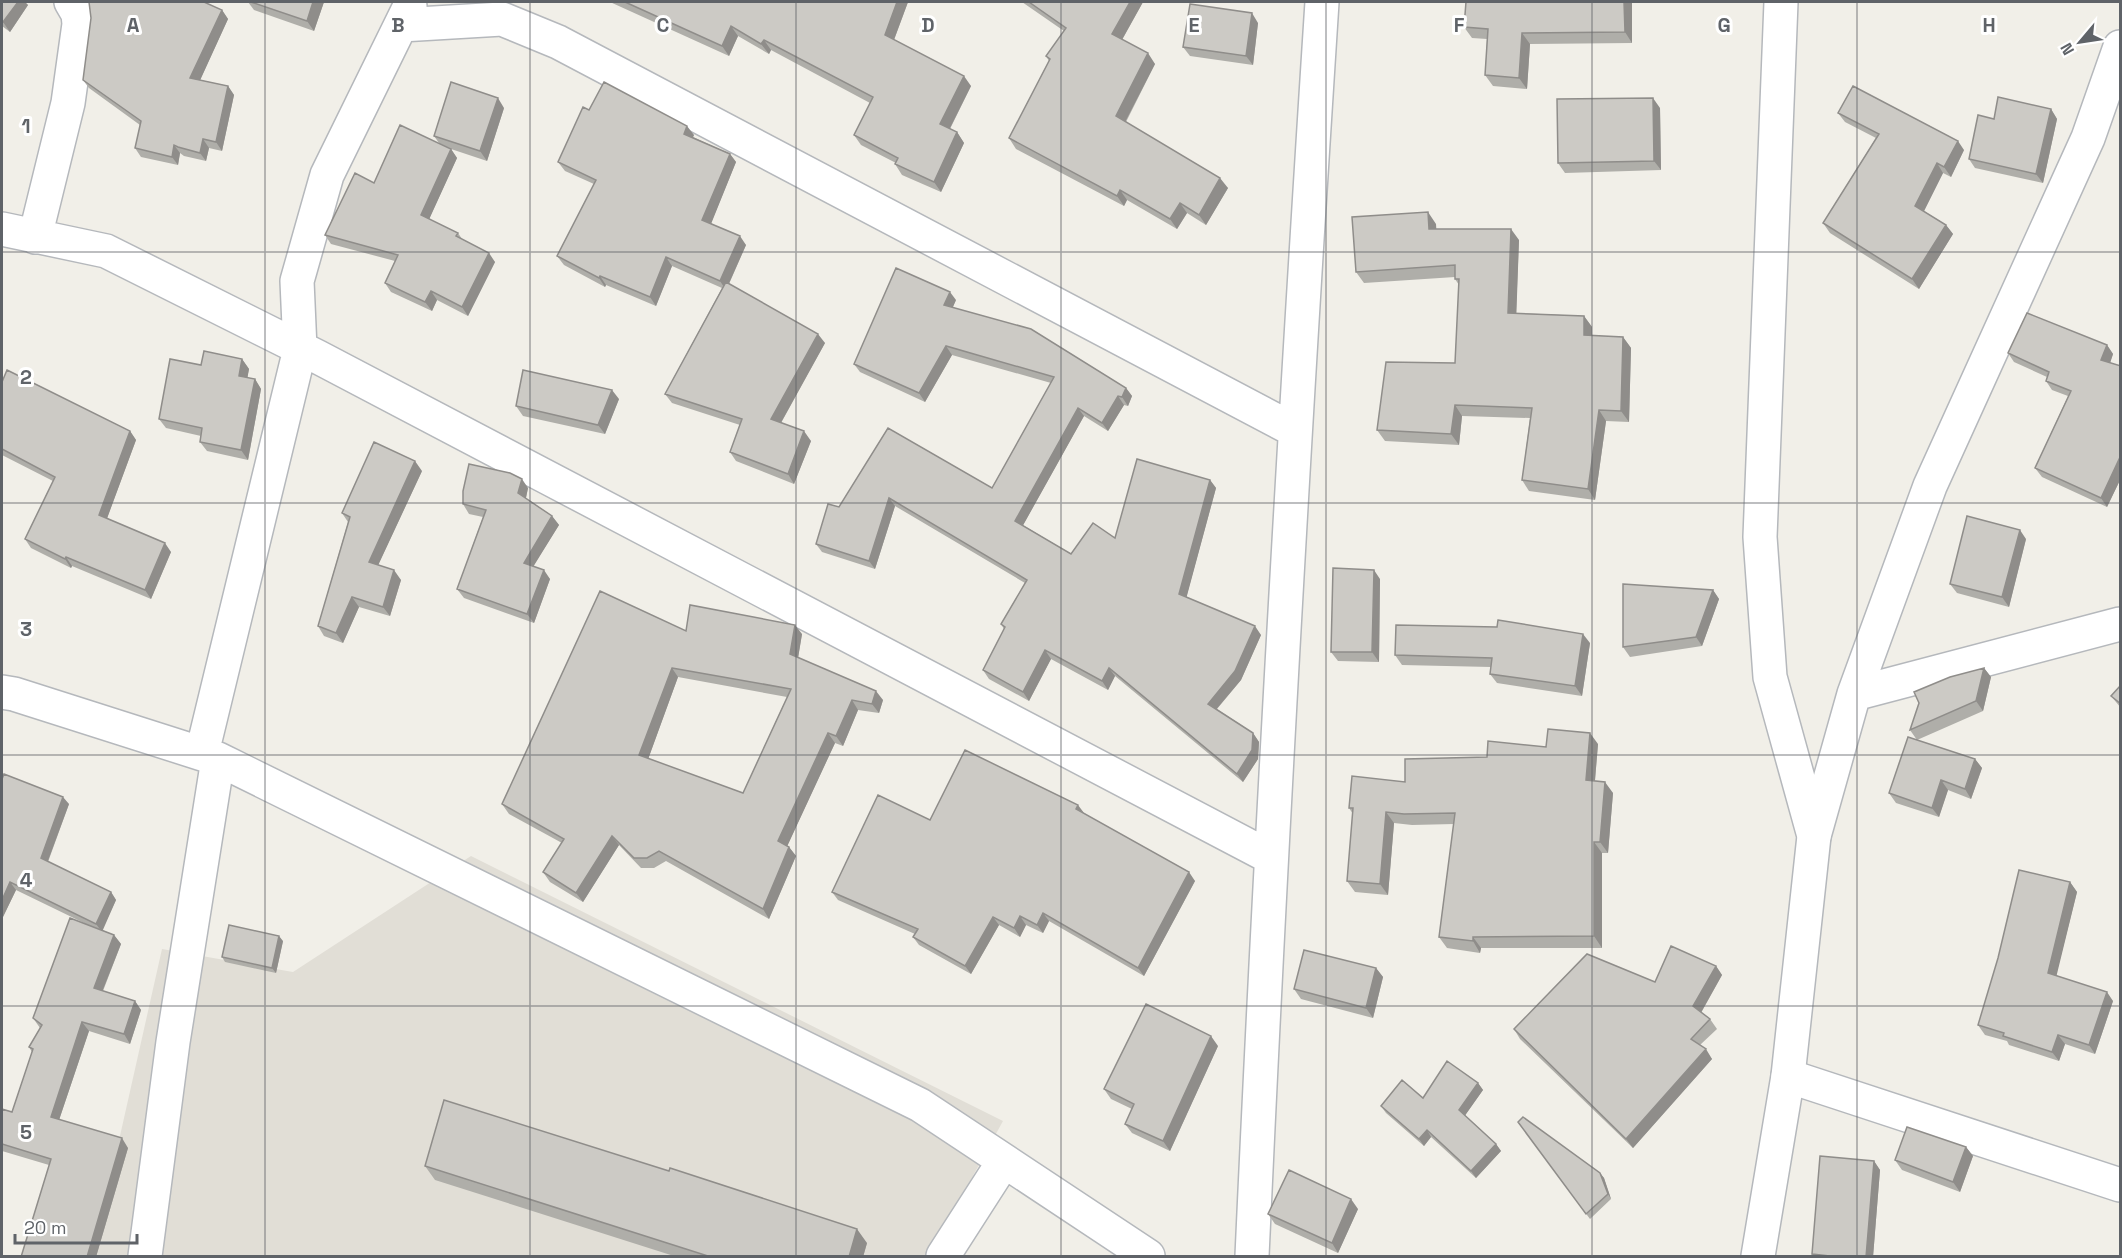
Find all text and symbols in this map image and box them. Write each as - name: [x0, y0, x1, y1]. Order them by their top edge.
- text: A: [127, 12, 140, 38]
- text: B: [391, 12, 405, 38]
- text: C: [657, 12, 670, 38]
- text: D: [921, 12, 935, 38]
- text: E: [1188, 12, 1200, 38]
- text: F: [1454, 12, 1465, 38]
- text: G: [1717, 12, 1731, 38]
- text: H: [1982, 12, 1996, 38]
- north arrow: [2050, 12, 2110, 72]
- text: N: [2056, 39, 2079, 59]
- text: 1: [21, 113, 31, 139]
- text: 2: [20, 364, 32, 390]
- text: 3: [20, 616, 32, 642]
- text: 4: [20, 867, 33, 893]
- text: 5: [20, 1119, 32, 1145]
- scale bar: [15, 1207, 136, 1245]
- text: 20 m: [24, 1216, 67, 1239]

